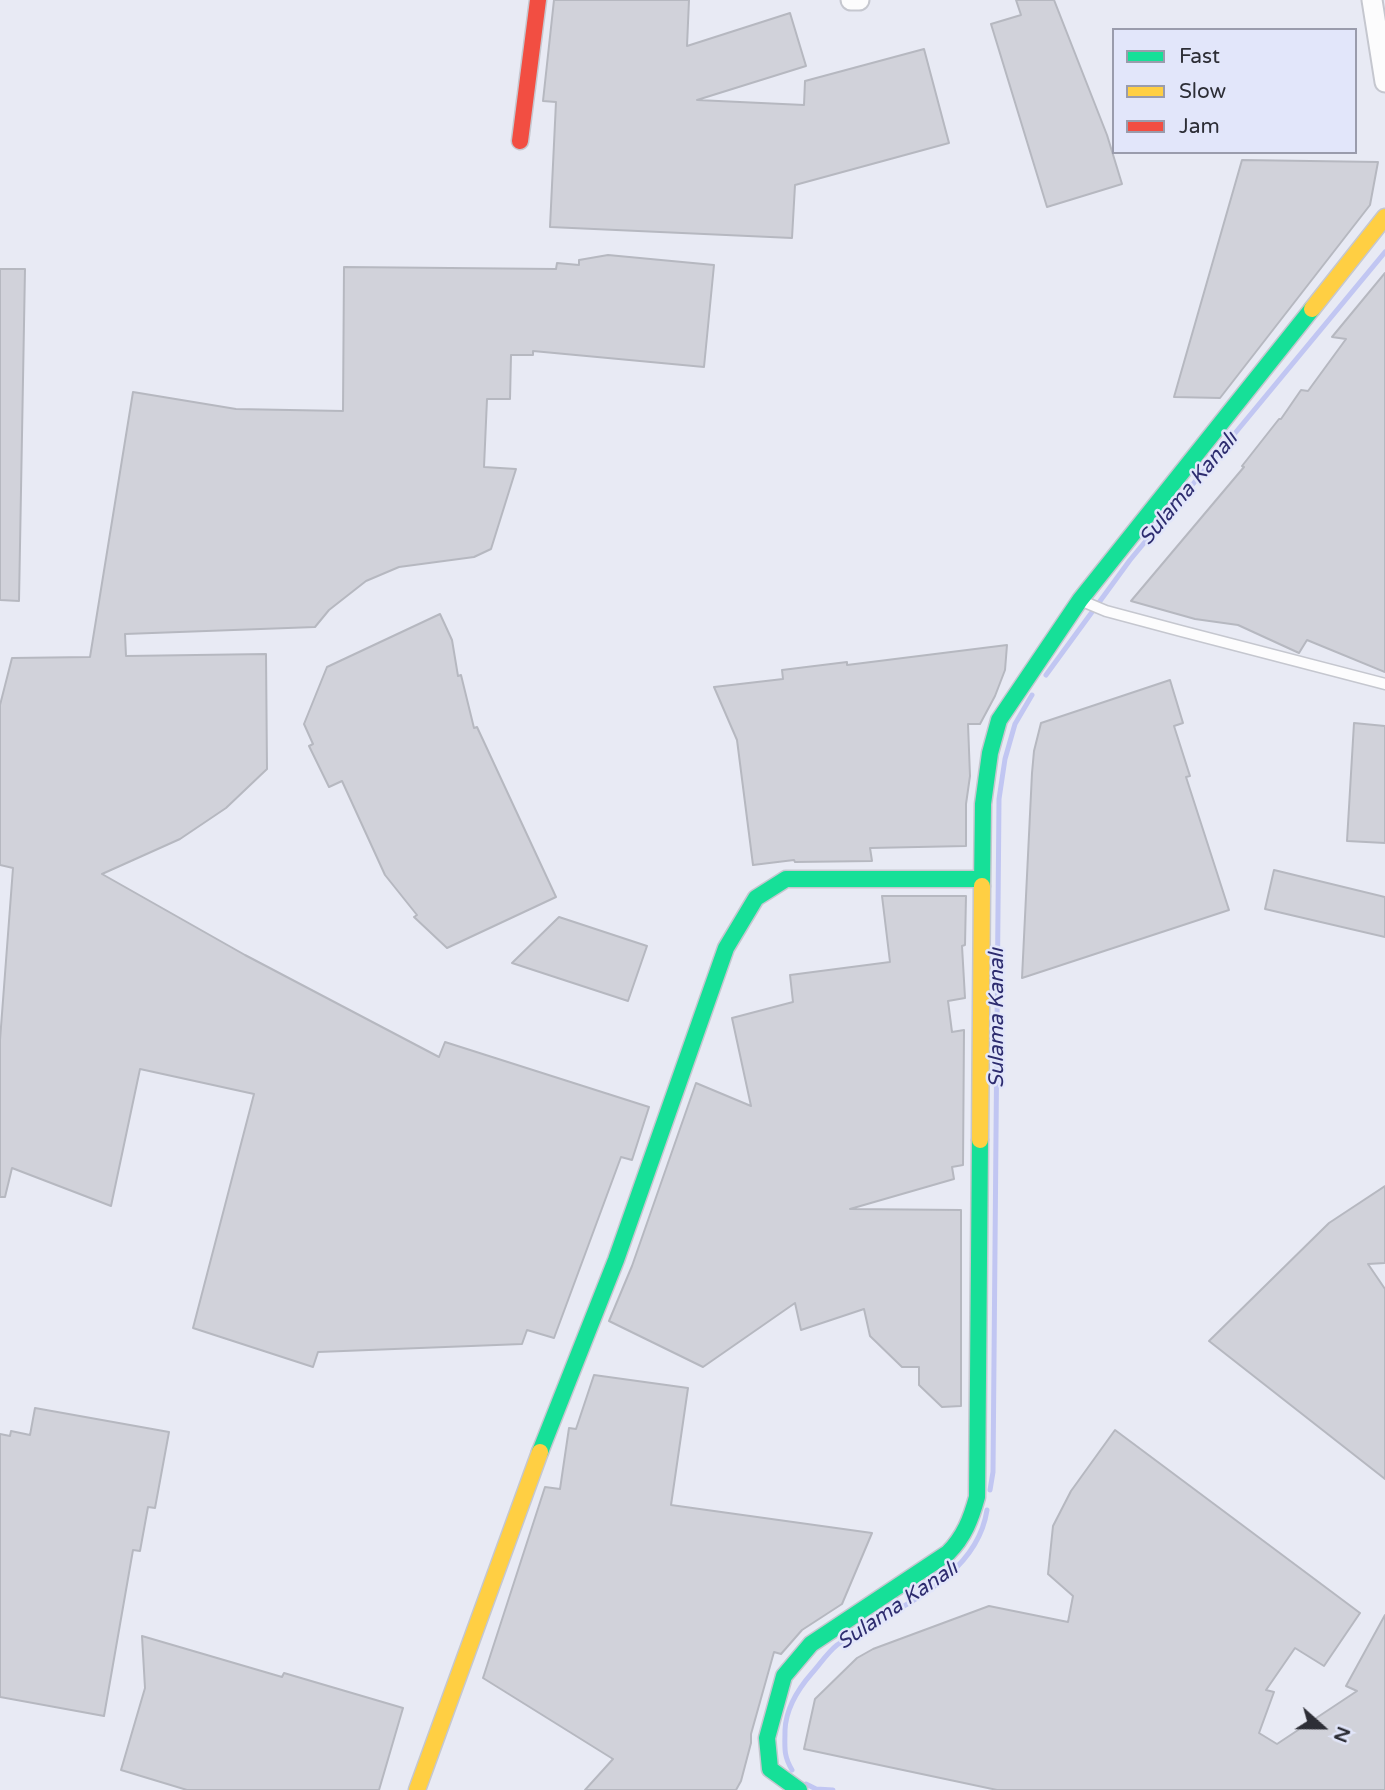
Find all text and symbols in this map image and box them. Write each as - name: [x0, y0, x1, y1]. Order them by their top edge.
- legend: [1112, 28, 1357, 154]
- text: Fast: [1179, 44, 1220, 69]
- text: Slow: [1179, 79, 1226, 104]
- text: Jam: [1179, 114, 1220, 139]
- water label: Sulama Kanalı: [1134, 427, 1244, 551]
- water label: Sulama Kanalı: [984, 948, 1010, 1088]
- water label: Sulama Kanalı: [833, 1556, 963, 1656]
- north arrow: [1287, 1692, 1357, 1762]
- text: N: [1329, 1723, 1355, 1746]

